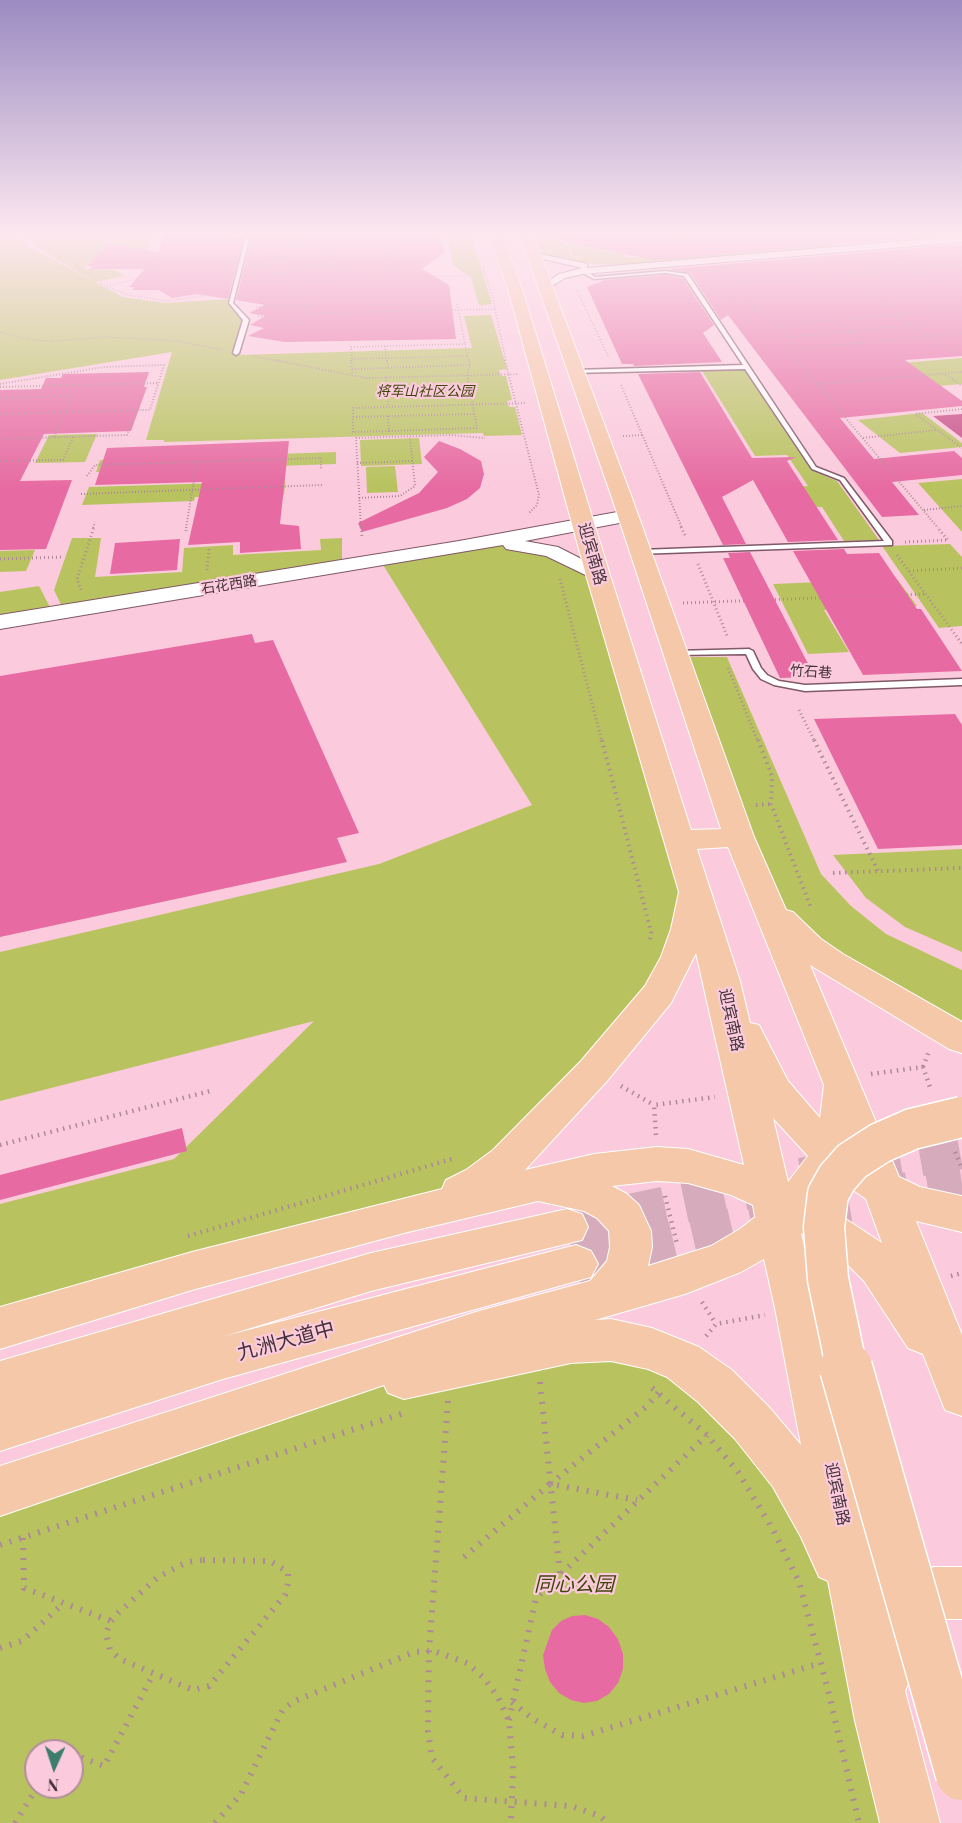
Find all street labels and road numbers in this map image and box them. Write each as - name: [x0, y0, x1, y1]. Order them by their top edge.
- street label: 迎宾南路: [574, 521, 610, 587]
- street label: 石花西路: [200, 572, 258, 598]
- street label: 竹石巷: [789, 662, 833, 682]
- street label: 迎宾南路: [715, 987, 747, 1053]
- street label: 九洲大道中: [235, 1316, 337, 1366]
- street label: 迎宾南路: [821, 1461, 853, 1527]

